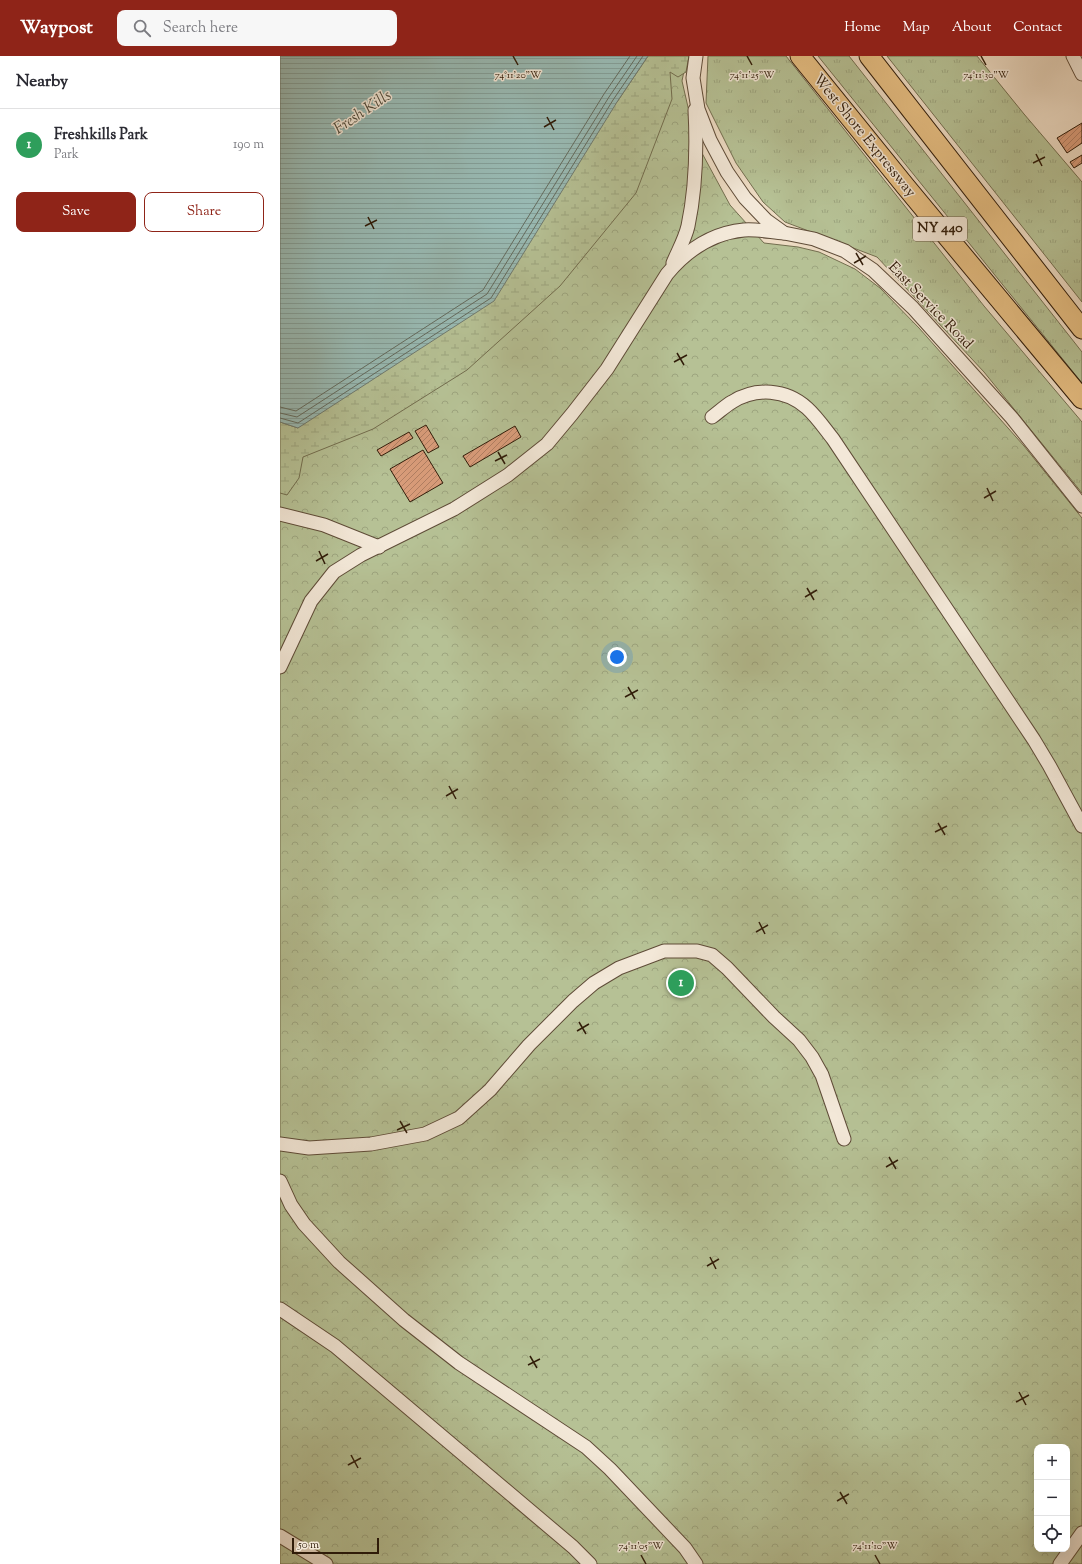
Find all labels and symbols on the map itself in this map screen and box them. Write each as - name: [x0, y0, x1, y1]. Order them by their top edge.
- text: 74°11'20"W: [495, 68, 541, 83]
- text: 74°11'25"W: [730, 68, 774, 83]
- text: 74°11'30"W: [963, 68, 1009, 83]
- street label: West Shore Expressway: [808, 70, 921, 203]
- water label: Fresh Kills: [329, 85, 397, 141]
- road number: NY 440: [913, 217, 967, 241]
- street label: East Service Road: [883, 258, 978, 355]
- your location: [607, 647, 627, 667]
- pin: 1: [668, 968, 694, 998]
- scale bar: [292, 1536, 379, 1555]
- text: 74°11'05"W: [619, 1539, 663, 1554]
- text: 74°11'10"W: [853, 1539, 898, 1554]

